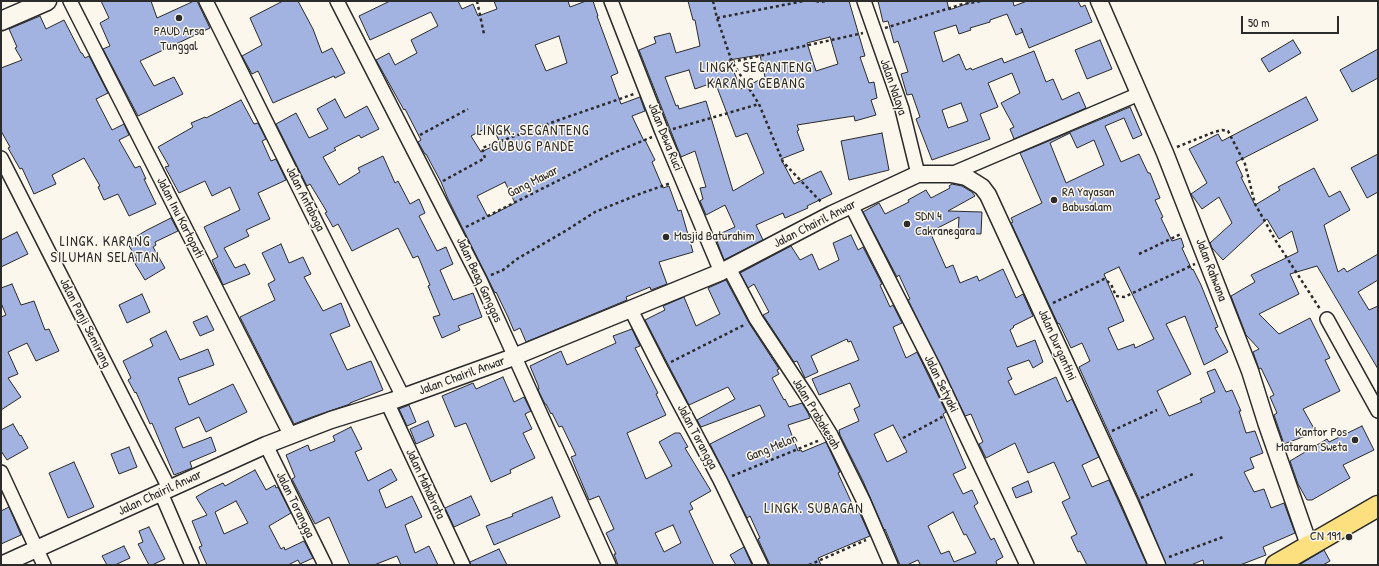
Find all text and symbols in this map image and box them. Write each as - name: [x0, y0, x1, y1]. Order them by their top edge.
- scale bar: [1243, 8, 1341, 34]
- marker: PAUD Arsa Tunggal: [174, 13, 184, 23]
- text: 50 m: [1248, 14, 1269, 31]
- place label: PAUD Arsa Tunggal: [154, 24, 204, 55]
- street label: Jalan Nalaya: [876, 57, 910, 117]
- district label: LINGK. SEGANTENG KARANG GEBANG: [700, 60, 812, 92]
- street label: Jalan Dewa Ruci: [644, 101, 686, 173]
- district label: LINGK. SEGANTENG GUBUG PANDE: [477, 123, 589, 156]
- street label: Gang Mawar: [505, 163, 561, 201]
- street label: Jalan Antaboga: [282, 164, 328, 234]
- street label: Jalan Inu Kartopati: [153, 175, 207, 261]
- place label: RA Yayasan Babusalam: [1062, 185, 1115, 216]
- marker: RA Yayasan Babusalam: [1049, 195, 1059, 205]
- street label: Jalan Chairil Anwar: [771, 196, 859, 252]
- place label: SDN 4 Cakranegara: [915, 209, 975, 240]
- marker: SDN 4 Cakranegara: [902, 219, 912, 229]
- place label: Masjid Baturahim: [674, 229, 755, 245]
- marker: Masjid Baturahim: [661, 232, 671, 242]
- district label: LINGK. KARANG SILUMAN SELATAN: [51, 234, 159, 266]
- street label: Jalan Beaq Ganggas: [452, 235, 506, 325]
- street label: Jalan Rahwana: [1192, 236, 1230, 304]
- street label: Jalan Panji Semirang: [56, 276, 114, 370]
- street label: Jalan Durgantini: [1034, 307, 1080, 383]
- street label: Jalan Chairil Anwar: [417, 353, 507, 399]
- street label: Jalan Setyaki: [920, 353, 962, 415]
- street label: Jalan Prabakesah: [789, 376, 843, 452]
- street label: Jalan Torangga: [673, 402, 721, 472]
- place label: Kantor Pos Mataram Sweta: [1276, 425, 1347, 456]
- street label: Gang Melon: [744, 431, 800, 465]
- marker: Kantor Pos Mataram Sweta: [1350, 435, 1360, 445]
- street label: Jalan Mahabrata: [402, 446, 448, 522]
- street label: Jalan Chairil Anwar: [116, 467, 204, 519]
- street label: Jalan Torangga: [272, 470, 318, 540]
- district label: LINGK. SUBAGAN: [764, 501, 864, 517]
- place label: CN 191: [1310, 529, 1341, 545]
- marker: CN 191: [1344, 532, 1354, 542]

